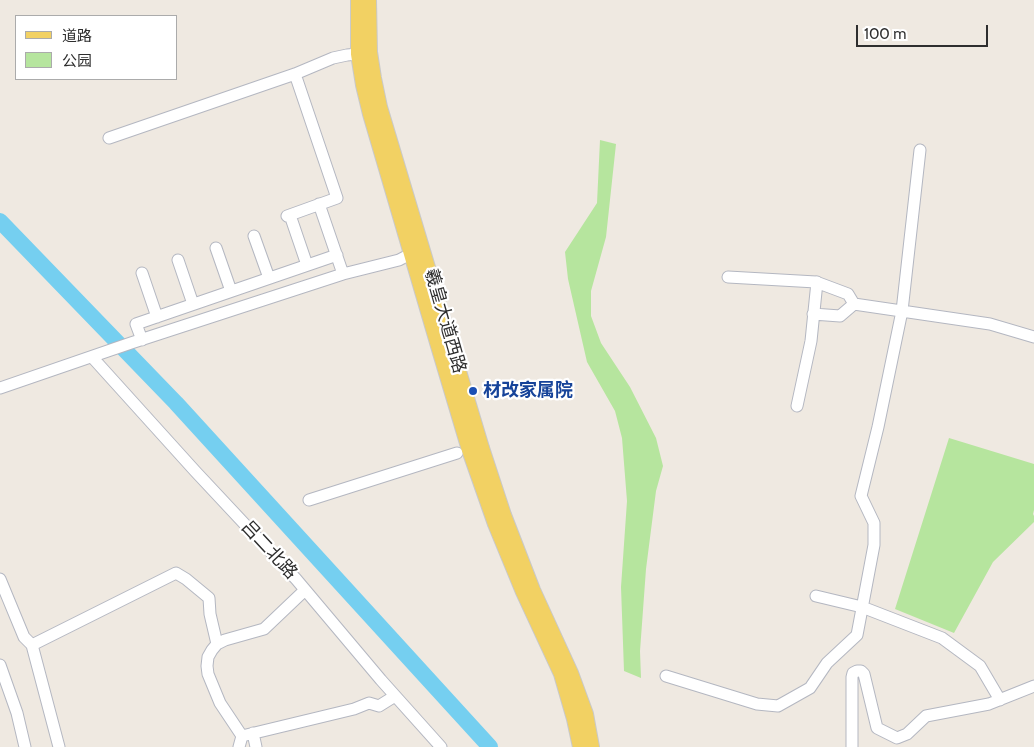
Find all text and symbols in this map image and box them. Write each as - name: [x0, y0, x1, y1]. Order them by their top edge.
- legend: [15, 15, 178, 80]
- scale bar: [859, 15, 992, 47]
- text: 100 m: [864, 25, 906, 43]
- text: 道路: [62, 27, 92, 45]
- text: 公园: [62, 52, 92, 70]
- street label: 羲皇大道西路: [420, 266, 470, 376]
- place label: 材改家属院: [483, 380, 573, 402]
- marker: 材改家属院: [467, 385, 479, 397]
- street label: 吕二北路: [237, 516, 301, 584]

